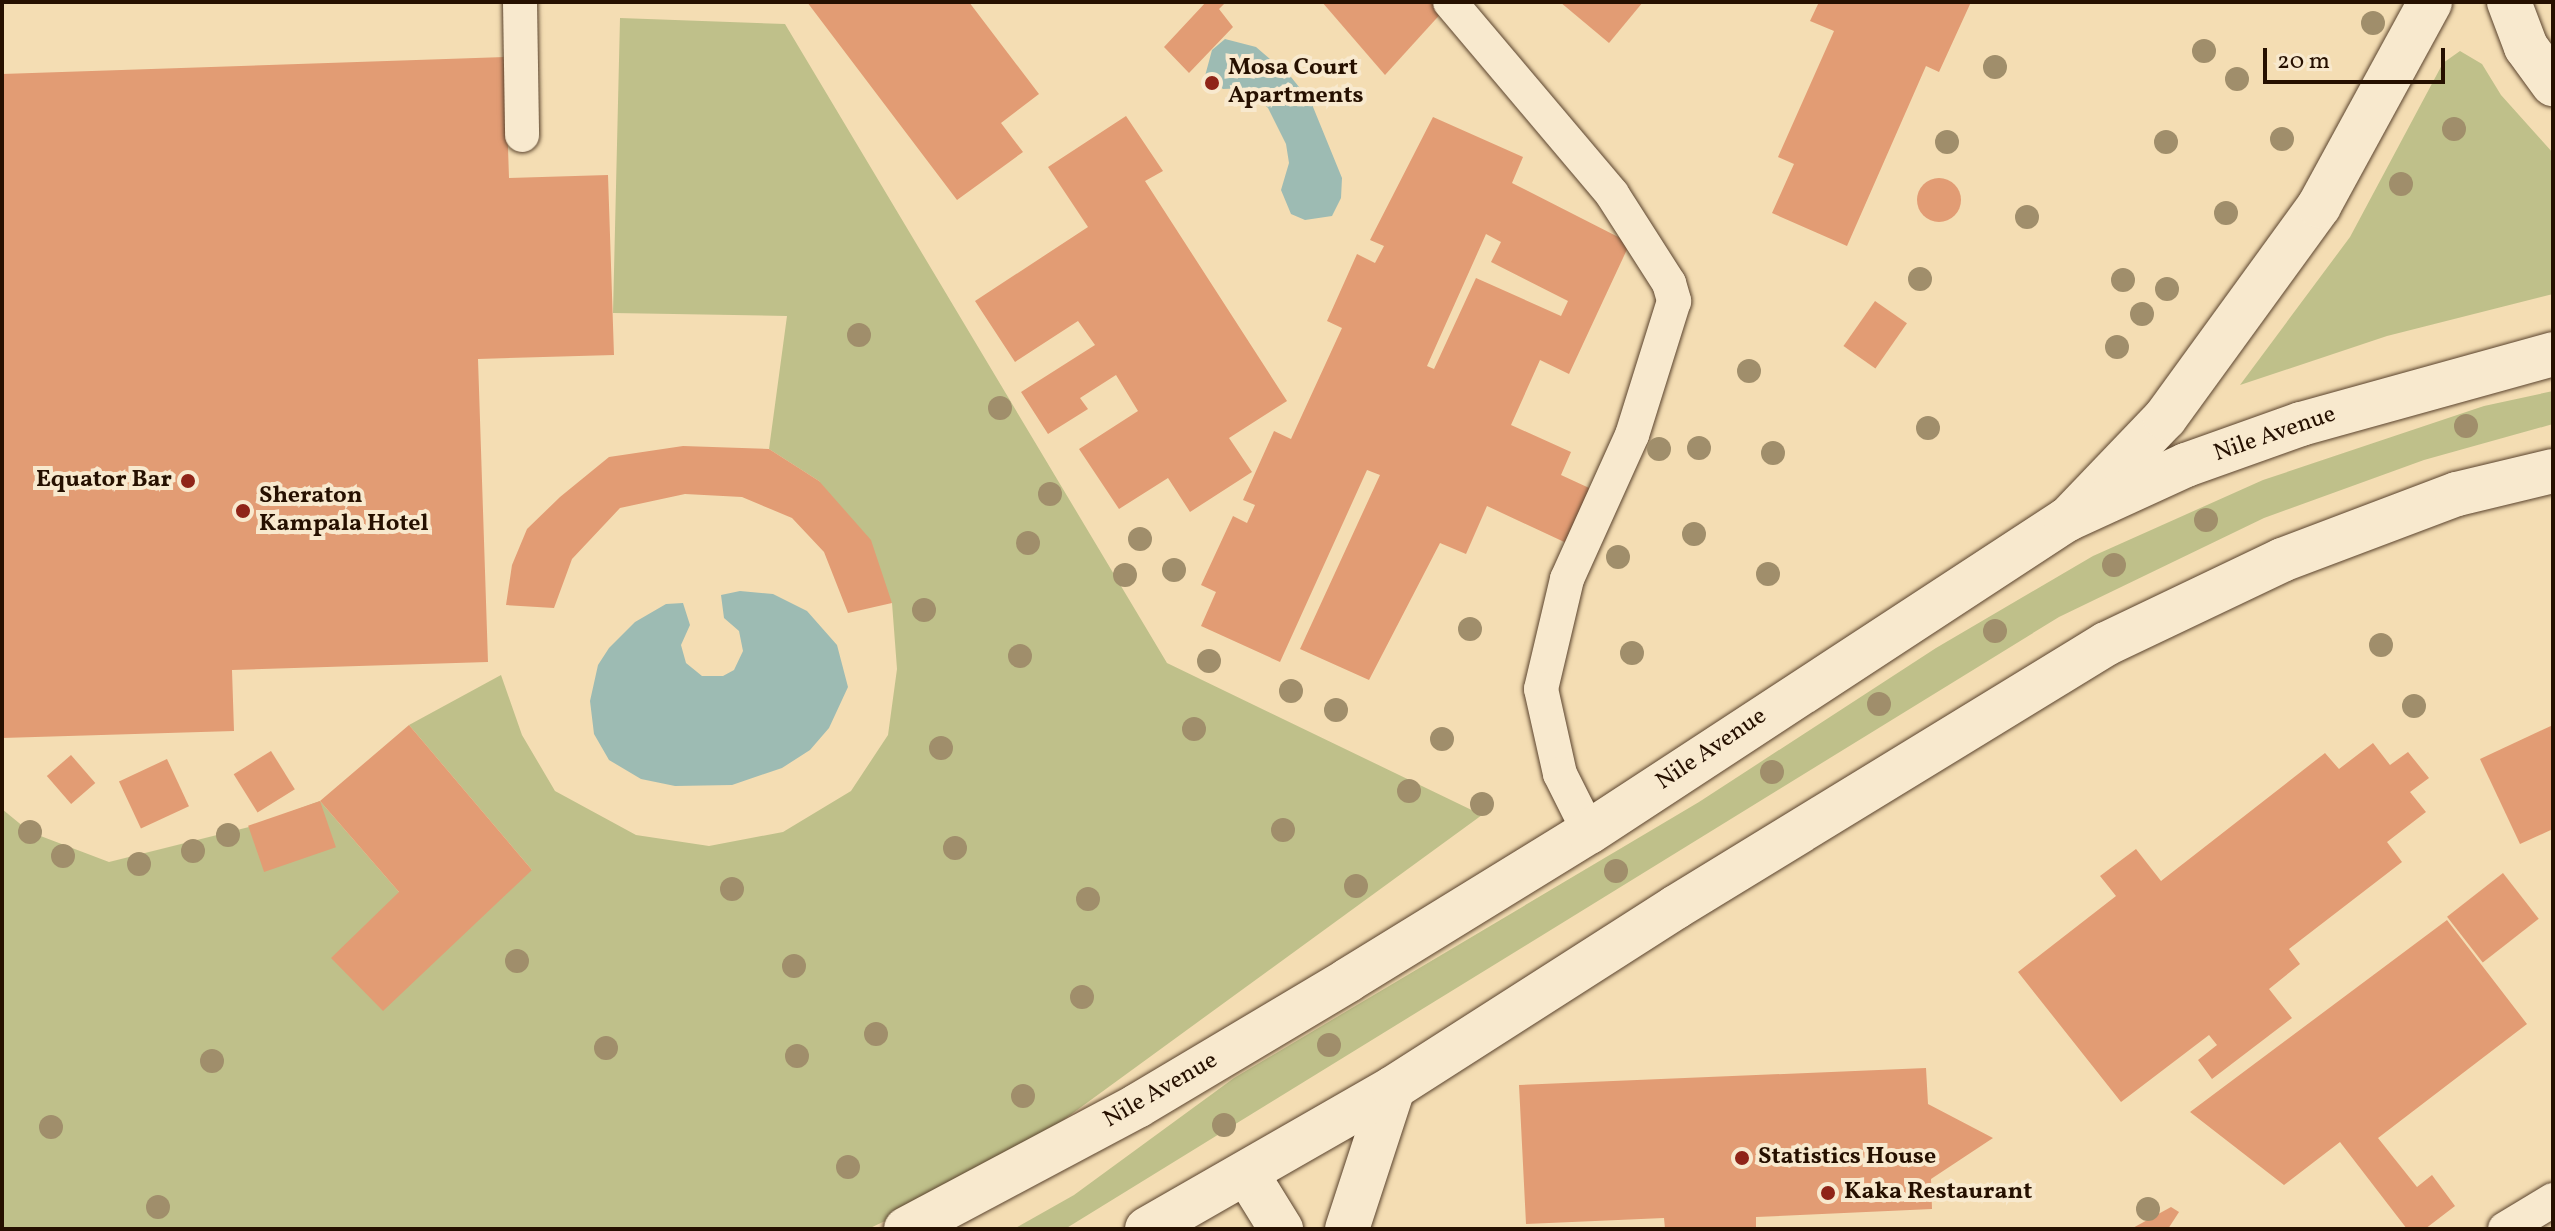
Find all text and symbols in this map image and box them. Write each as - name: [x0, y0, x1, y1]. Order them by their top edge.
- scale bar: [2267, 32, 2449, 82]
- text: 20 m: [2277, 45, 2330, 79]
- place label: Mosa Court Apartments: [1228, 55, 1364, 111]
- marker: Mosa Court Apartments: [1203, 74, 1221, 92]
- street label: Nile Avenue: [2210, 401, 2340, 469]
- place label: Equator Bar: [36, 467, 172, 495]
- marker: Equator Bar: [179, 472, 197, 490]
- place label: Sheraton Kampala Hotel: [259, 483, 429, 539]
- marker: Sheraton Kampala Hotel: [234, 502, 252, 520]
- street label: Nile Avenue: [1651, 703, 1773, 797]
- street label: Nile Avenue: [1099, 1047, 1223, 1135]
- place label: Statistics House: [1758, 1144, 1936, 1172]
- marker: Statistics House: [1733, 1149, 1751, 1167]
- place label: Kaka Restaurant: [1844, 1179, 2032, 1207]
- marker: Kaka Restaurant: [1819, 1184, 1837, 1202]

